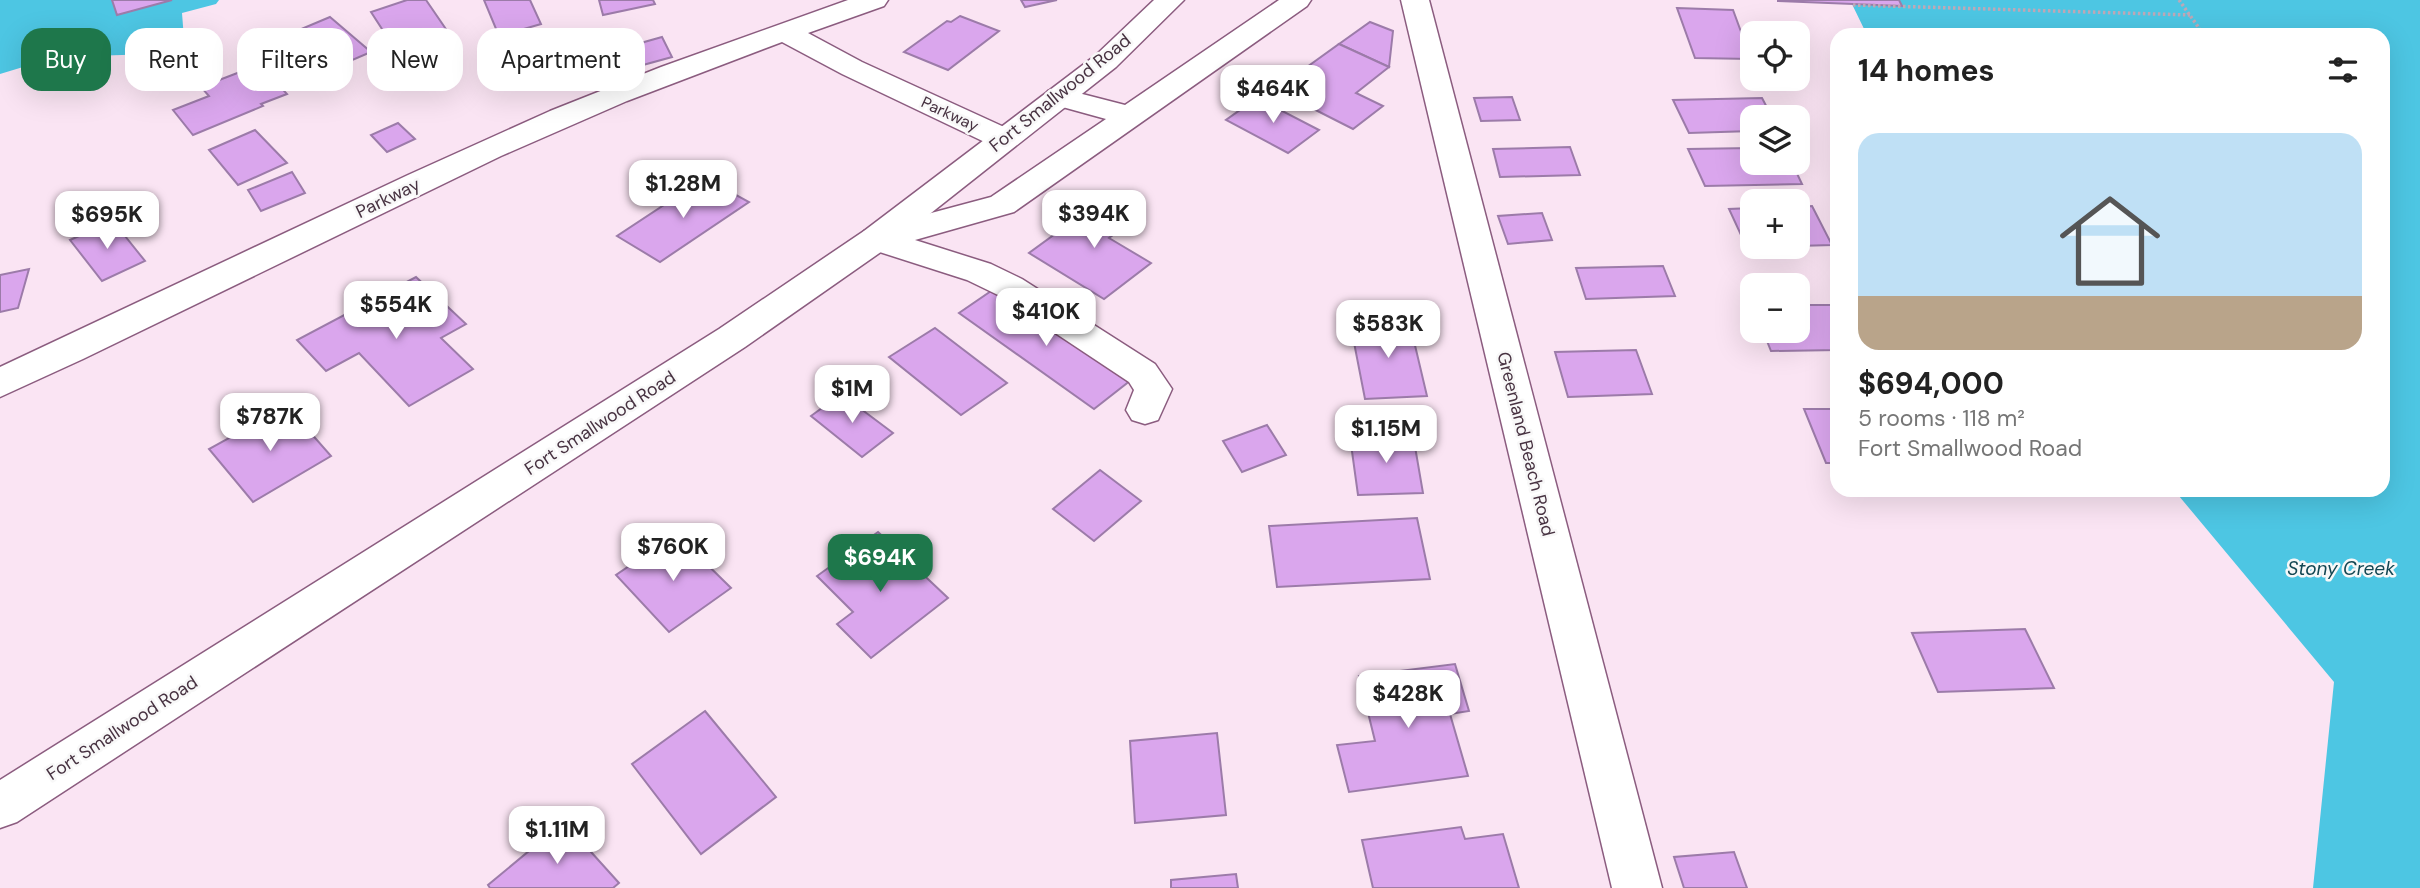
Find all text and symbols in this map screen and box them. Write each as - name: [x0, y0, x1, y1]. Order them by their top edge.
- map controls: [1740, 21, 1810, 343]
- button: locate: [1740, 21, 1810, 91]
- chip: Buy: [21, 28, 111, 91]
- chip: Rent: [125, 28, 223, 91]
- chip: Filters: [237, 28, 353, 91]
- chip: New: [367, 28, 463, 91]
- chip: Apartment: [477, 28, 645, 91]
- street label: Fort Smallwood Road: [984, 28, 1136, 158]
- text: 14 homes: [1858, 51, 1995, 90]
- icon: filters: [2324, 51, 2362, 89]
- pin: $464K: [1224, 66, 1322, 125]
- text: $464K: [1236, 73, 1310, 103]
- street label: Parkway: [918, 92, 982, 136]
- button: layers: [1740, 105, 1810, 175]
- pin: $1.28M: [626, 160, 740, 220]
- text: $1.28M: [645, 168, 721, 198]
- street label: Parkway: [352, 172, 424, 224]
- icon: home: [2047, 178, 2173, 304]
- button: +: [1740, 189, 1810, 259]
- pin: $394K: [1045, 190, 1143, 250]
- pin: $695K: [58, 191, 156, 251]
- text: $394K: [1058, 198, 1130, 228]
- text: $695K: [71, 199, 143, 229]
- button: −: [1740, 273, 1810, 343]
- pin: $554K: [347, 282, 445, 341]
- pin: $410K: [997, 288, 1095, 348]
- text: $554K: [360, 289, 432, 319]
- text: $410K: [1012, 296, 1080, 326]
- pin: $583K: [1339, 300, 1437, 360]
- text: $583K: [1352, 308, 1424, 338]
- street label: Greenland Beach Road: [1491, 349, 1561, 539]
- text: $694,000: [1858, 364, 2004, 403]
- street label: Fort Smallwood Road: [520, 365, 680, 481]
- pin: $1M: [818, 366, 886, 425]
- text: $1M: [831, 373, 873, 403]
- pin: $787K: [221, 393, 319, 453]
- text: $787K: [236, 401, 304, 431]
- text: 5 rooms · 118 m²: [1858, 403, 2025, 433]
- pin: $1.15M: [1329, 406, 1443, 465]
- text: $1.15M: [1351, 413, 1421, 443]
- text: Fort Smallwood Road: [1858, 433, 2082, 463]
- pin: $760K: [624, 524, 722, 583]
- text: $760K: [637, 531, 709, 561]
- pin: $694K: [831, 534, 929, 594]
- text: $694K: [844, 542, 916, 572]
- water label: Stony Creek: [2287, 556, 2395, 581]
- street label: Fort Smallwood Road: [42, 670, 202, 786]
- pin: $428K: [1359, 670, 1457, 730]
- text: $428K: [1372, 678, 1444, 708]
- pin: $1.11M: [500, 806, 614, 866]
- text: $1.11M: [525, 814, 589, 844]

